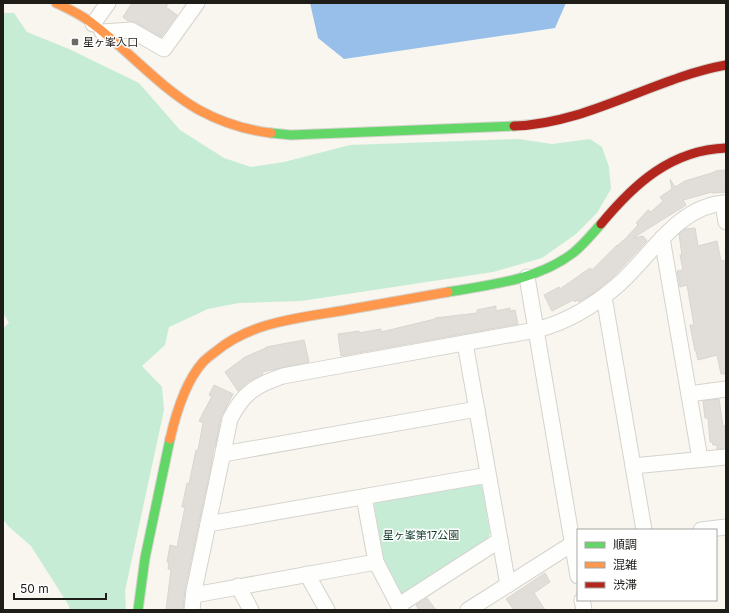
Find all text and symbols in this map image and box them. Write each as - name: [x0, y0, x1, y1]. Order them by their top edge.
- place label: 星ヶ峯入口: [83, 35, 138, 49]
- marker: 星ヶ峯入口: [70, 37, 80, 47]
- park label: 星ヶ峯第17公園: [383, 528, 459, 542]
- legend: [577, 529, 717, 601]
- text: 順調: [613, 537, 637, 552]
- text: 混雑: [613, 557, 637, 572]
- scale bar: [14, 575, 106, 601]
- text: 渋滞: [613, 577, 637, 592]
- text: 50 m: [20, 581, 49, 596]

